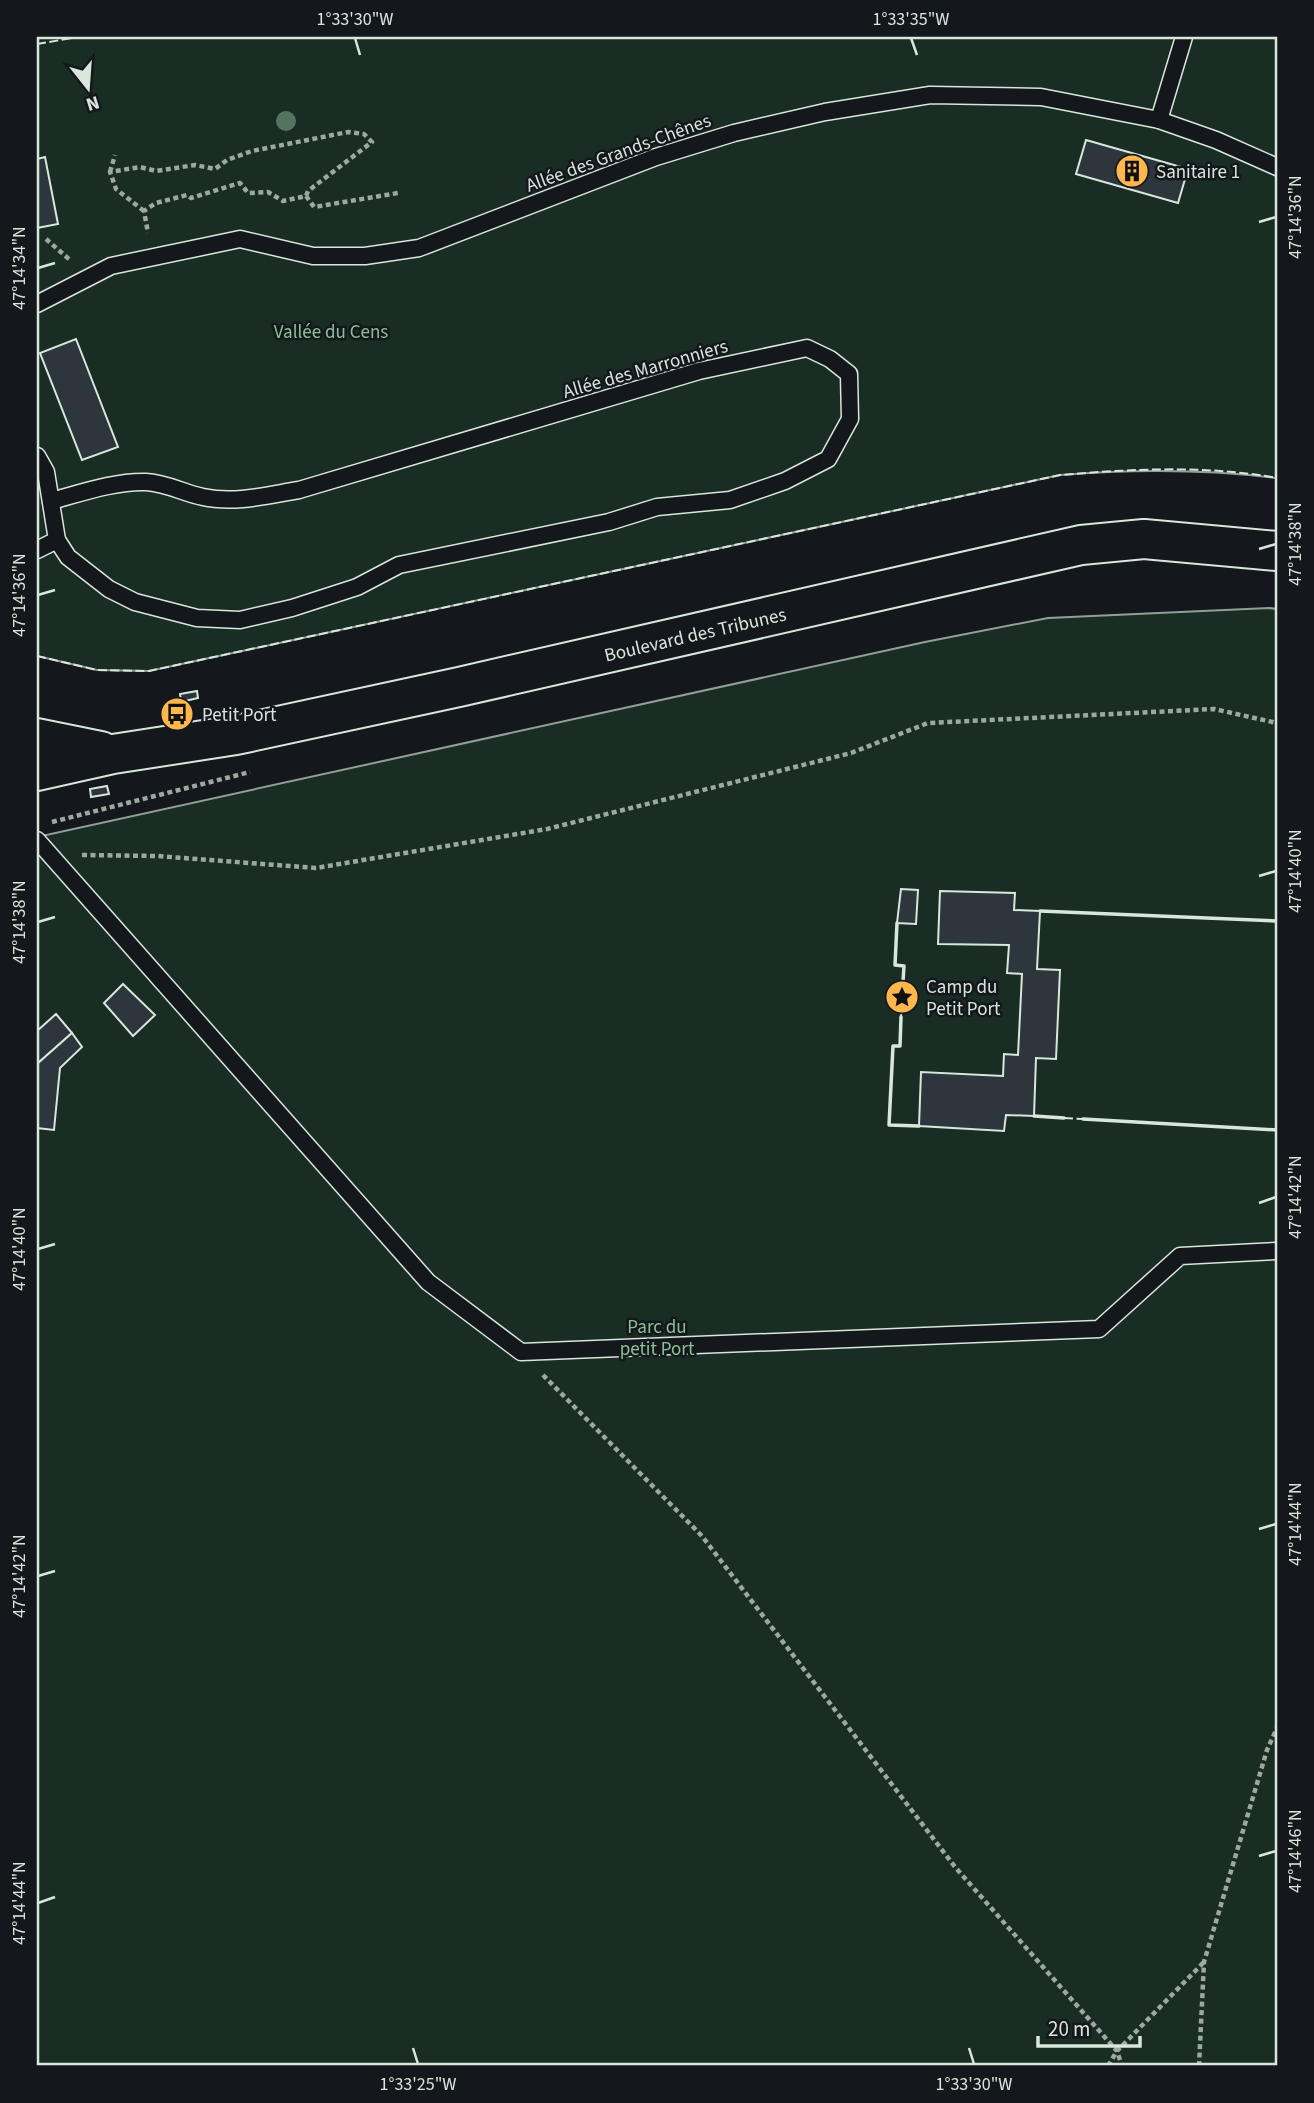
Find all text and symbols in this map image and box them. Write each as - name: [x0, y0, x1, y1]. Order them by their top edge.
- text: 1°33'30"W: [317, 7, 394, 32]
- text: 1°33'35"W: [873, 7, 950, 32]
- north arrow: [52, 52, 122, 122]
- text: N: [83, 88, 103, 118]
- street label: Allée des Grands-Chênes: [522, 107, 715, 199]
- building icon: Sanitaire 1: [1113, 152, 1151, 190]
- place label: Sanitaire 1: [1156, 159, 1240, 186]
- text: 47°14'36"N: [1283, 175, 1308, 259]
- text: 47°14'34"N: [7, 226, 32, 310]
- park label: Vallée du Cens: [274, 319, 388, 346]
- street label: Allée des Marronniers: [560, 333, 731, 406]
- text: 47°14'38"N: [1283, 502, 1308, 586]
- text: 47°14'36"N: [7, 553, 32, 637]
- street label: Boulevard des Tribunes: [602, 601, 789, 670]
- bus stop icon: Petit Port: [158, 695, 196, 733]
- place label: Petit Port: [202, 702, 277, 729]
- text: 47°14'40"N: [1283, 829, 1308, 913]
- text: 47°14'38"N: [7, 880, 32, 964]
- place label: Camp du Petit Port: [926, 974, 1001, 1023]
- place icon: Camp du Petit Port: [883, 978, 921, 1016]
- text: 47°14'42"N: [1283, 1155, 1308, 1239]
- text: 47°14'40"N: [7, 1207, 32, 1291]
- park label: Parc du petit Port: [620, 1314, 695, 1363]
- text: 47°14'44"N: [1283, 1482, 1308, 1566]
- text: 47°14'42"N: [7, 1534, 32, 1618]
- text: 47°14'46"N: [1283, 1809, 1308, 1893]
- text: 47°14'44"N: [7, 1861, 32, 1945]
- scale bar: [1038, 2005, 1139, 2049]
- text: 20 m: [1048, 2014, 1090, 2044]
- text: 1°33'25"W: [380, 2072, 457, 2097]
- text: 1°33'30"W: [936, 2072, 1013, 2097]

